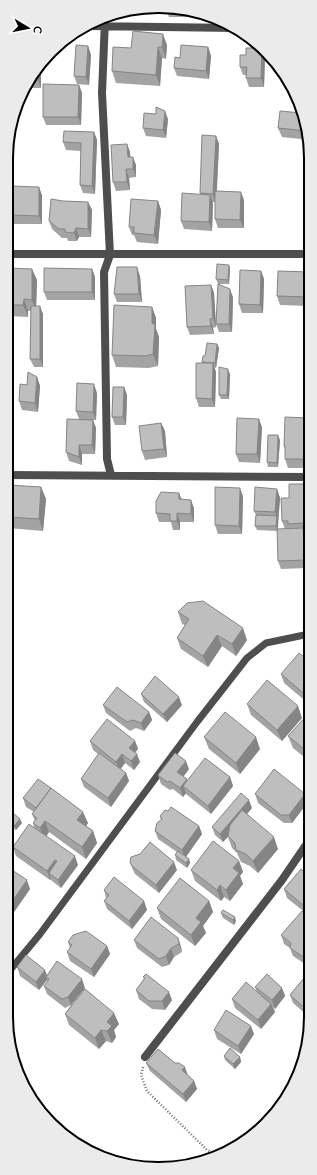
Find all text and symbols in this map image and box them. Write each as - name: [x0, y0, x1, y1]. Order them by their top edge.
- north arrow: [8, 8, 48, 48]
- text: С: [31, 25, 45, 35]

